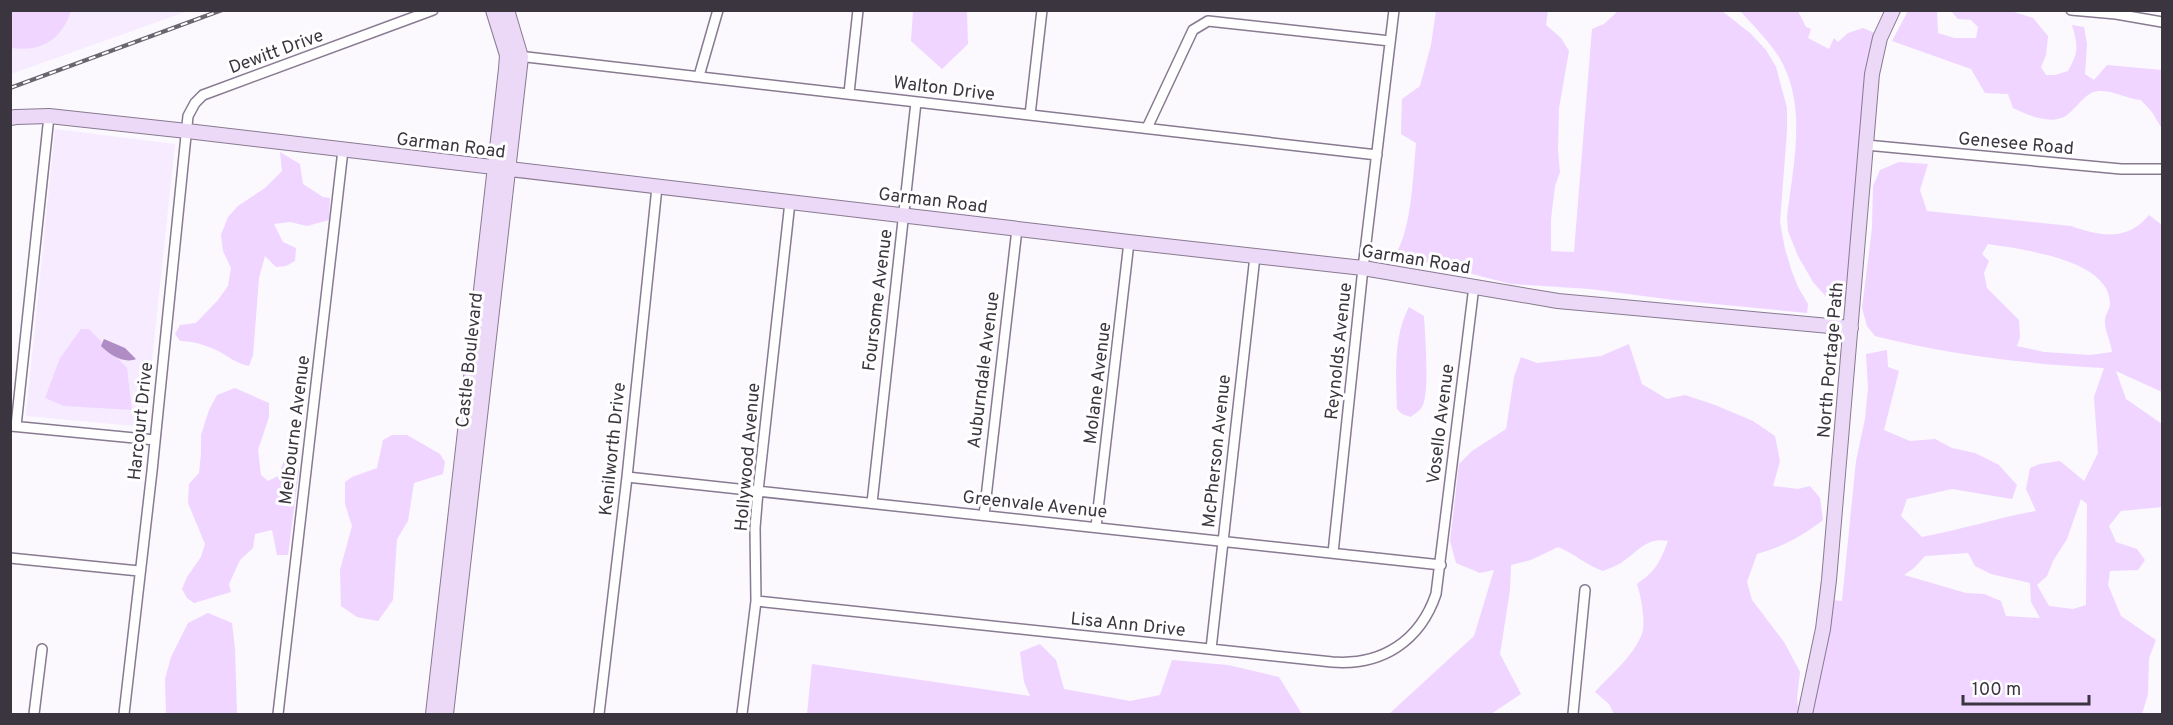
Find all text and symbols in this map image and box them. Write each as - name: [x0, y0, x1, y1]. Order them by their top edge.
- street label: Dewitt Drive: [226, 25, 327, 80]
- street label: Walton Drive: [892, 72, 996, 107]
- street label: Garman Road: [395, 128, 507, 165]
- street label: Genesee Road: [1957, 128, 2075, 161]
- street label: Garman Road: [877, 183, 989, 220]
- street label: Foursome Avenue: [858, 228, 899, 373]
- street label: Garman Road: [1360, 241, 1472, 280]
- street label: Reynolds Avenue: [1321, 281, 1358, 421]
- street label: North Portage Path: [1813, 281, 1850, 439]
- street label: Castle Boulevard: [452, 291, 489, 429]
- street label: Auburndale Avenue: [963, 291, 1006, 450]
- street label: Molane Avenue: [1080, 321, 1117, 446]
- street label: Melbourne Avenue: [275, 354, 316, 506]
- street label: Harcourt Drive: [124, 361, 159, 481]
- street label: Vosello Avenue: [1423, 363, 1460, 486]
- street label: McPherson Avenue: [1198, 373, 1237, 529]
- street label: Kenilworth Drive: [595, 381, 632, 517]
- street label: Hollywood Avenue: [731, 382, 766, 532]
- street label: Greenvale Avenue: [961, 486, 1108, 525]
- street label: Lisa Ann Drive: [1069, 608, 1186, 643]
- scale bar: [1963, 668, 2089, 706]
- text: 100 m: [1972, 679, 2021, 702]

